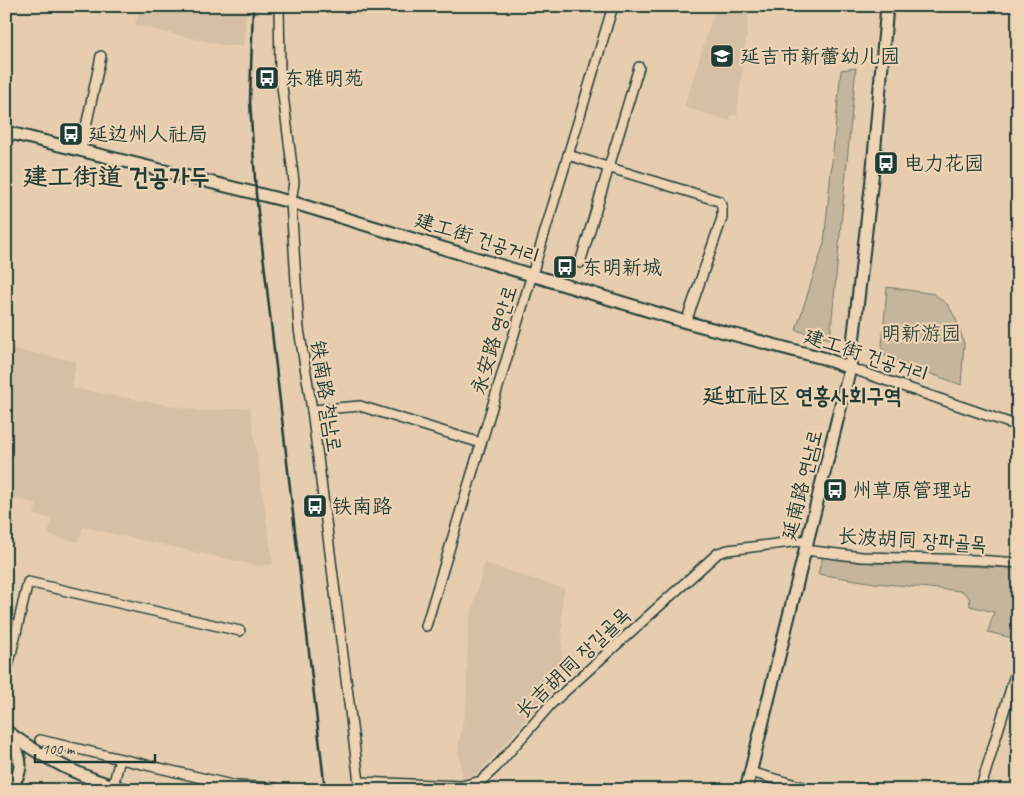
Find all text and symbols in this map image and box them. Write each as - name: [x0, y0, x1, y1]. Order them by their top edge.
- school or university icon: 延吉市新蕾幼儿园: [709, 43, 735, 69]
- place label: 延吉市新蕾幼儿园: [740, 44, 900, 69]
- bus stop icon: 东雅明苑: [254, 65, 280, 91]
- place label: 东雅明苑: [284, 66, 364, 91]
- bus stop icon: 延边州人社局: [58, 121, 84, 147]
- place label: 延边州人社局: [88, 122, 208, 147]
- bus stop icon: 电力花园: [873, 150, 899, 176]
- place label: 电力花园: [904, 151, 984, 176]
- district label: 建工街道 건공가두: [23, 161, 209, 193]
- street label: 建工街 건공거리: [412, 207, 542, 269]
- bus stop icon: 东明新城: [552, 254, 578, 280]
- place label: 东明新城: [582, 255, 662, 280]
- street label: 永安路 영안로: [466, 282, 522, 398]
- park label: 明新游园: [881, 321, 961, 346]
- street label: 建工街 건공거리: [801, 323, 931, 387]
- street label: 铁南路 철남로: [305, 338, 347, 454]
- district label: 延虹社区 연홍사회구역: [702, 382, 902, 410]
- street label: 延南路 연남로: [776, 427, 828, 543]
- bus stop icon: 州草原管理站: [822, 477, 848, 503]
- place label: 州草原管理站: [852, 478, 972, 503]
- bus stop icon: 铁南路: [302, 493, 328, 519]
- place label: 铁南路: [332, 494, 393, 519]
- street label: 长波胡同 장파골목: [837, 524, 987, 556]
- street label: 长吉胡同 장길골목: [511, 602, 635, 724]
- scale bar: [35, 731, 155, 763]
- text: 100 m: [42, 740, 76, 759]

